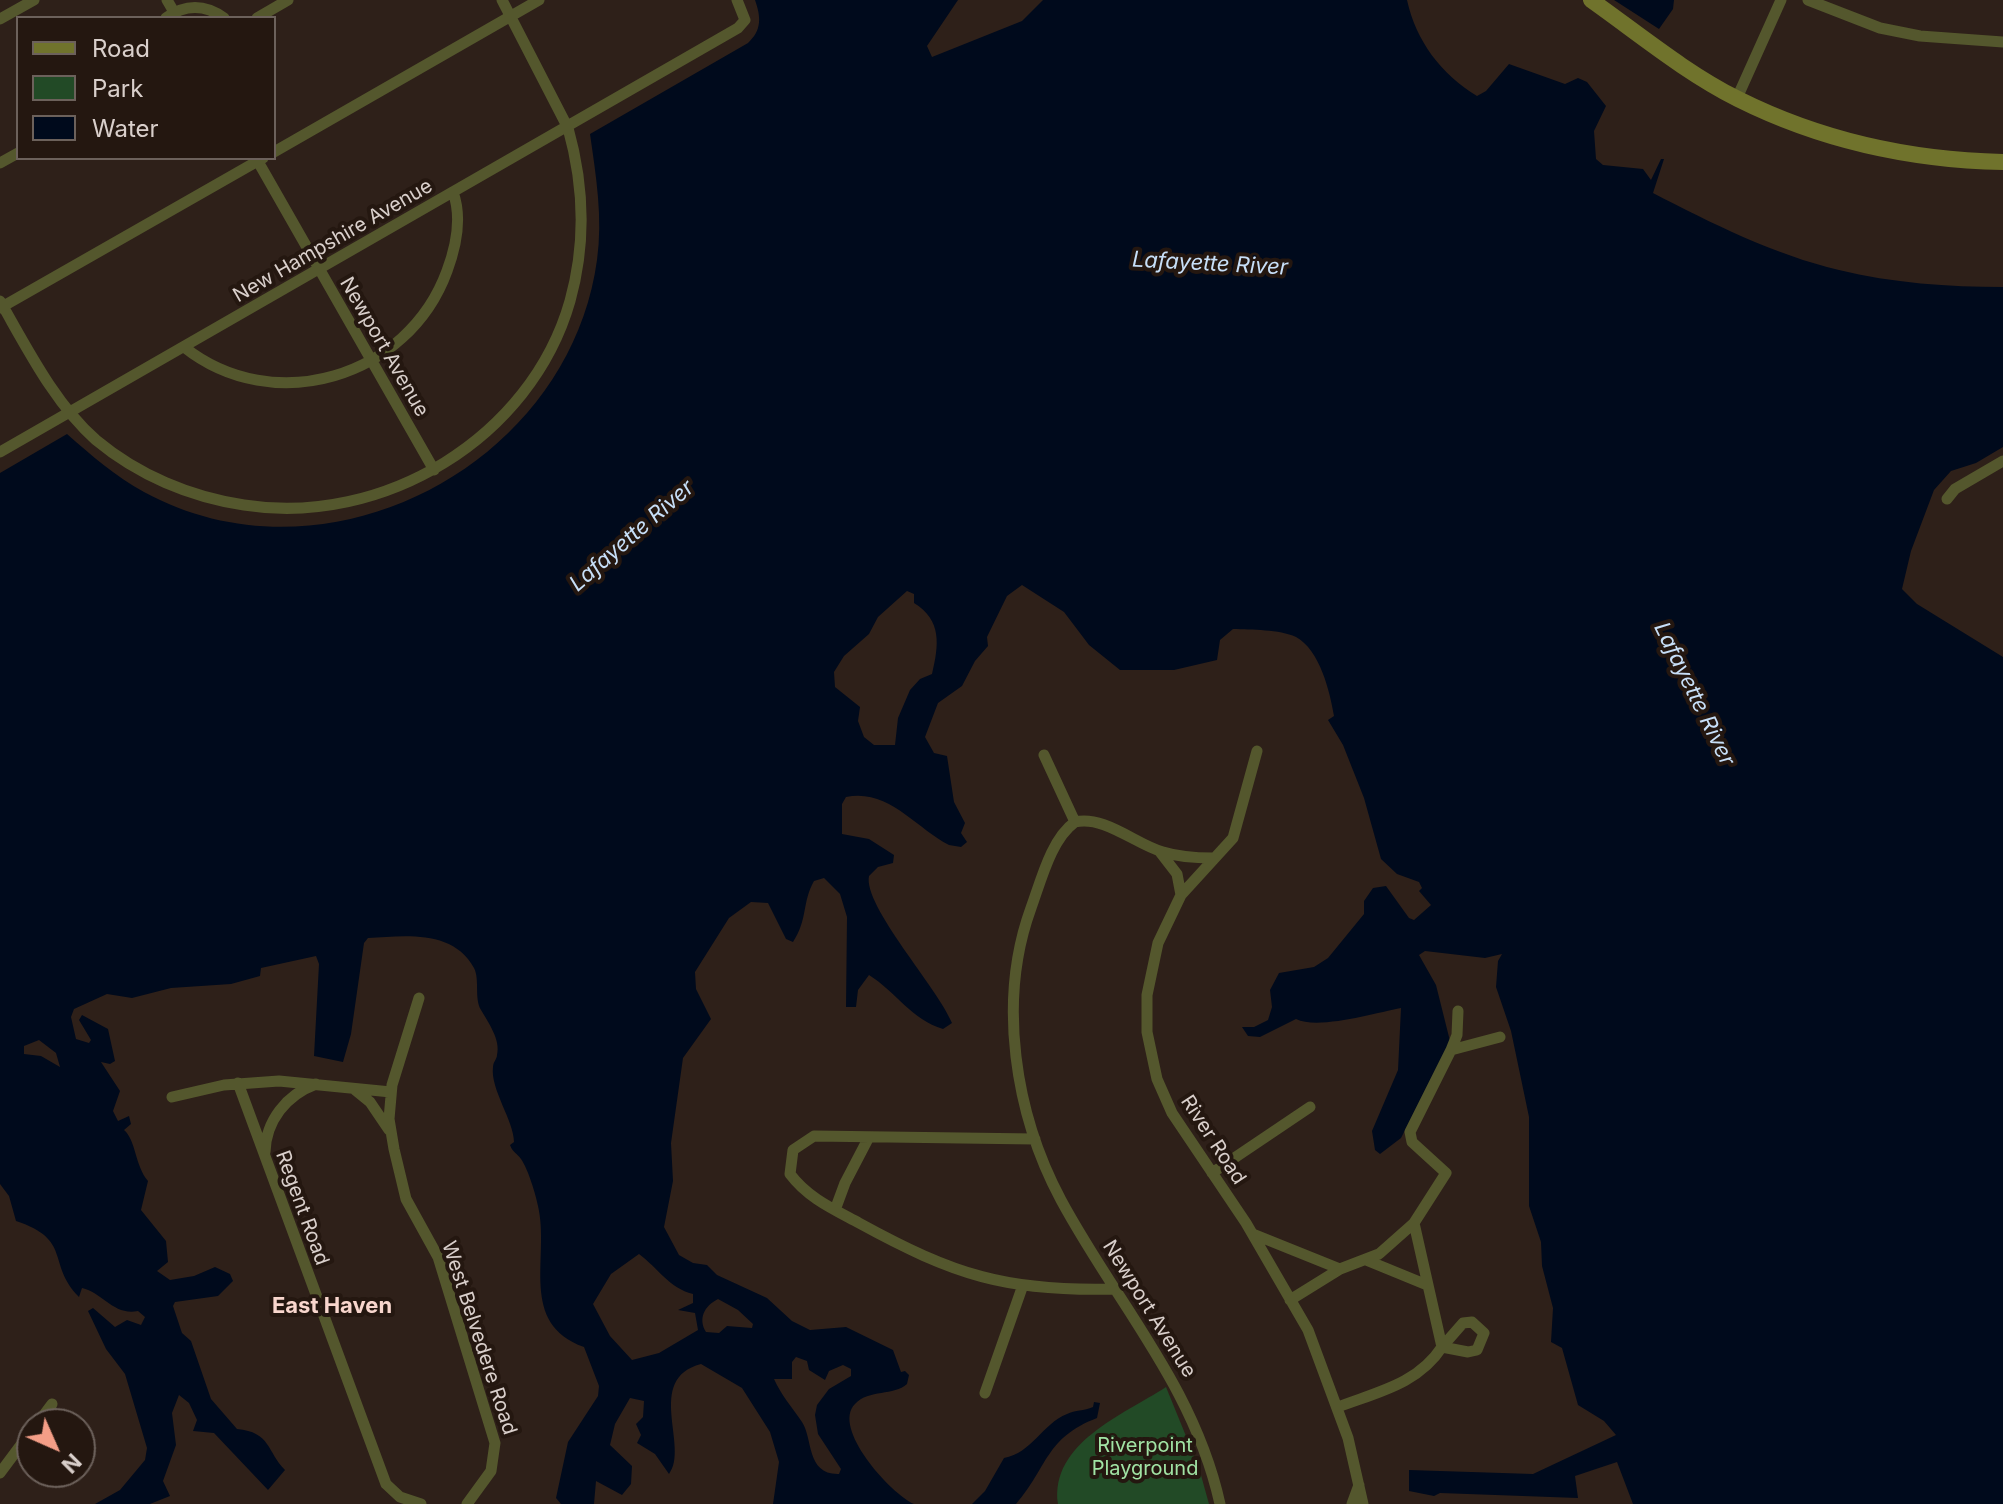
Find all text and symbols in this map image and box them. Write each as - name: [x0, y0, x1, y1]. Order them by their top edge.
- legend: [16, 16, 276, 160]
- text: Road: [92, 34, 150, 63]
- text: Park: [92, 74, 143, 103]
- text: Water: [92, 114, 159, 143]
- street label: New Hampshire Avenue: [229, 174, 437, 308]
- water label: Lafayette River: [1131, 247, 1289, 281]
- street label: Newport Avenue: [334, 273, 434, 421]
- water label: Lafayette River: [564, 475, 700, 597]
- water label: Lafayette River: [1648, 618, 1740, 770]
- street label: River Road: [1175, 1091, 1251, 1189]
- street label: Regent Road: [270, 1147, 334, 1269]
- street label: Newport Avenue: [1097, 1236, 1201, 1382]
- street label: West Belvedere Road: [436, 1238, 522, 1438]
- district label: East Haven: [272, 1293, 392, 1319]
- north arrow: [16, 1408, 96, 1488]
- park label: Riverpoint Playground: [1092, 1434, 1198, 1481]
- text: N: [56, 1448, 87, 1479]

